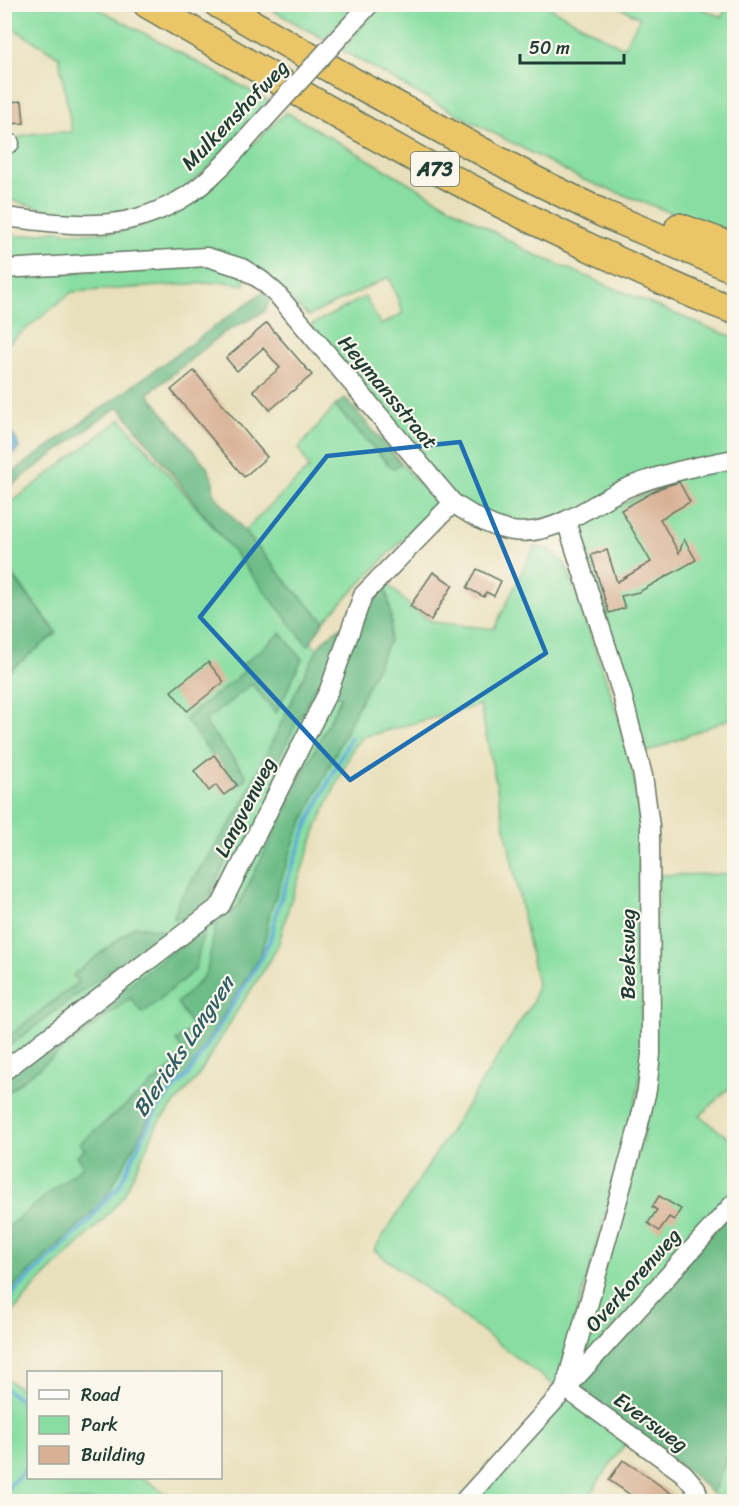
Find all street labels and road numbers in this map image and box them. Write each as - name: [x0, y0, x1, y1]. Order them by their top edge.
- street label: Mulkenshofweg: [171, 50, 299, 180]
- road number: A73: [411, 152, 459, 186]
- street label: Heymansstraat: [328, 326, 448, 458]
- street label: Langvenweg: [203, 750, 287, 864]
- street label: Beeksweg: [609, 908, 647, 999]
- street label: Overkorenweg: [575, 1218, 691, 1341]
- street label: Eversweg: [605, 1382, 697, 1463]

